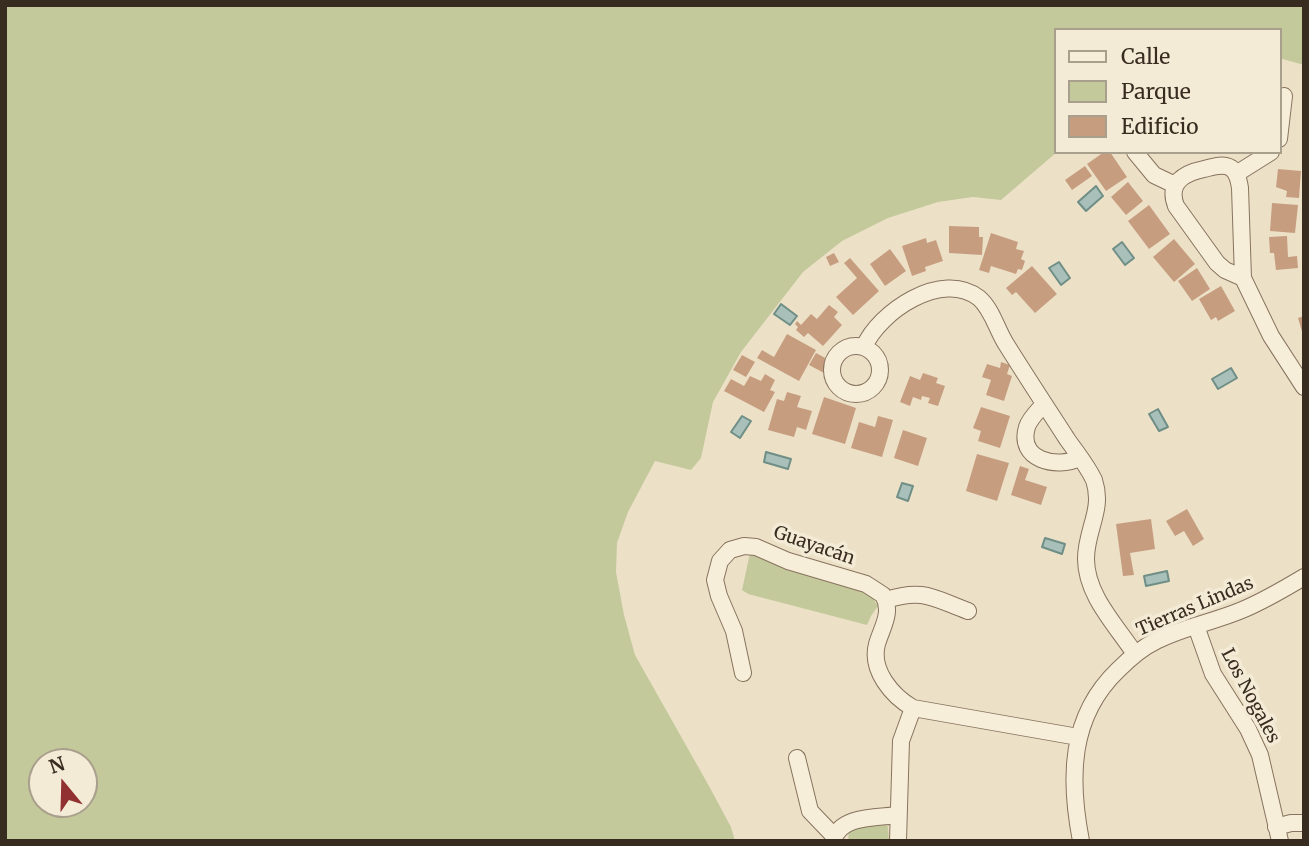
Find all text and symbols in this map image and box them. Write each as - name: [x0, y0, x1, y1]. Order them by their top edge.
- legend: [1054, 28, 1281, 154]
- text: Calle: [1121, 43, 1170, 70]
- text: Parque: [1121, 78, 1191, 105]
- text: Edificio: [1121, 113, 1198, 140]
- street label: Guayacán: [771, 522, 857, 570]
- street label: Tierras Lindas: [1133, 573, 1257, 641]
- street label: Los Nogales: [1216, 645, 1284, 747]
- north arrow: [28, 748, 98, 818]
- text: N: [46, 751, 68, 779]

